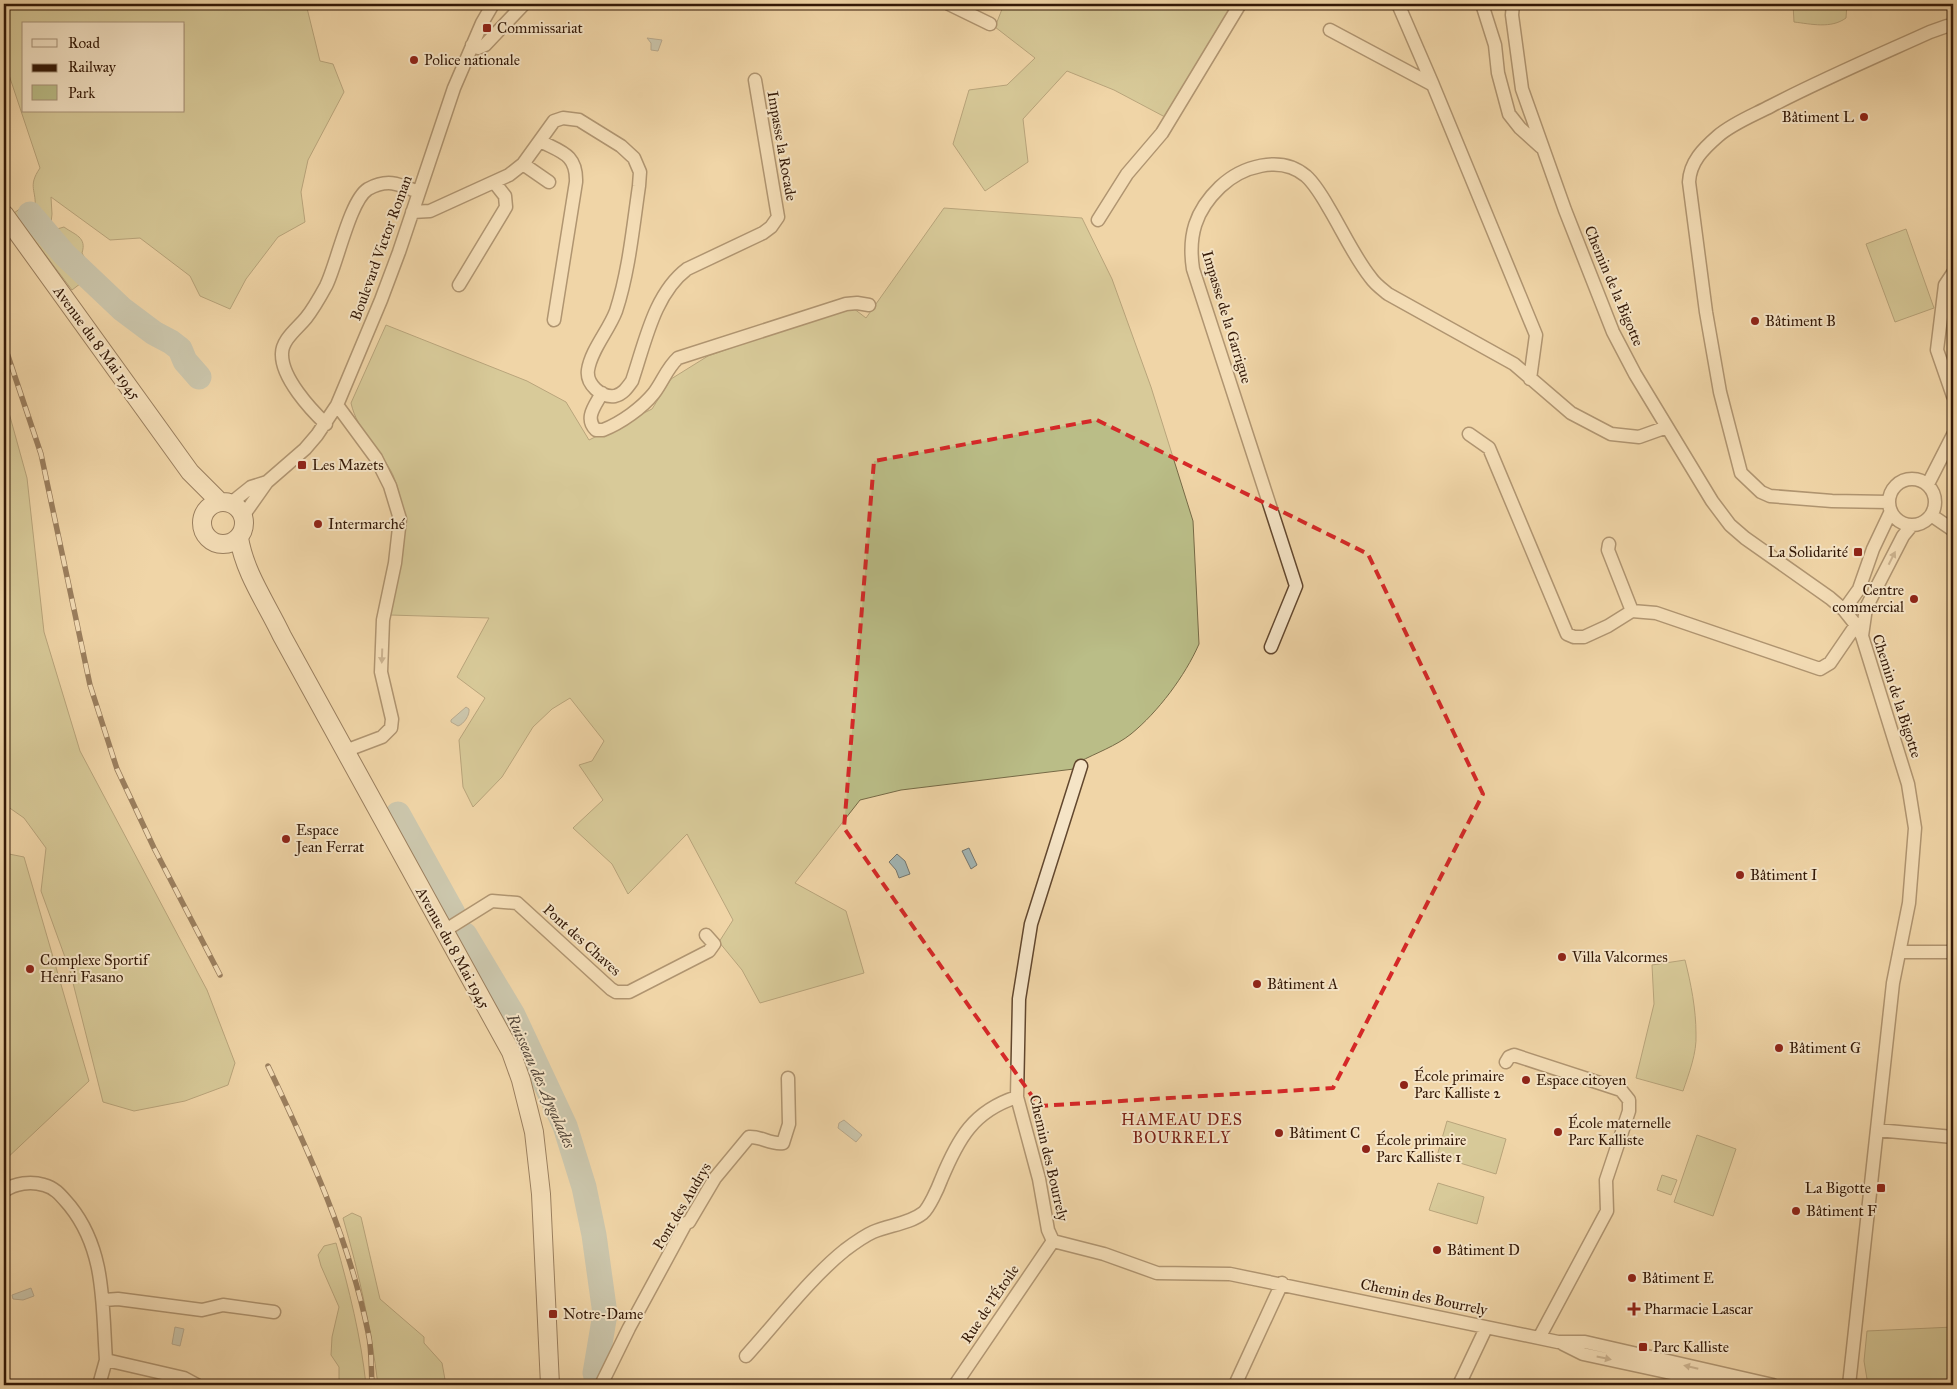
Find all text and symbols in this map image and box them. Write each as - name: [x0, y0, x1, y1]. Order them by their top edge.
- place label: Commissariat: [497, 19, 584, 37]
- legend: [22, 22, 185, 112]
- marker: Commissariat: [481, 22, 493, 34]
- text: Road: [68, 34, 100, 52]
- place label: Police nationale: [424, 51, 520, 69]
- marker: Police nationale: [408, 54, 420, 66]
- text: Railway: [68, 58, 117, 76]
- text: Park: [68, 84, 95, 102]
- street label: Impasse la Rocade: [763, 90, 801, 202]
- place label: Bâtiment L: [1782, 108, 1854, 126]
- marker: Bâtiment L: [1858, 111, 1870, 123]
- street label: Boulevard Victor Roman: [346, 173, 416, 323]
- street label: Chemin de la Bigotte: [1581, 223, 1647, 349]
- street label: Impasse de la Garrigue: [1198, 248, 1256, 386]
- street label: Avenue du 8 Mai 1945: [49, 282, 144, 404]
- place label: Bâtiment B: [1765, 312, 1836, 330]
- marker: Bâtiment B: [1749, 315, 1761, 327]
- place label: Les Mazets: [312, 456, 384, 474]
- marker: Les Mazets: [296, 459, 308, 471]
- place label: Intermarché: [328, 515, 406, 533]
- marker: Intermarché: [312, 518, 324, 530]
- place label: La Solidarité: [1768, 543, 1849, 561]
- marker: La Solidarité: [1852, 546, 1864, 558]
- one-way arrow: [1888, 551, 1896, 566]
- place label: Centre commercial: [1832, 581, 1905, 616]
- marker: Centre commercial: [1908, 593, 1920, 605]
- street label: Chemin de la Bigotte: [1869, 632, 1925, 760]
- one-way arrow: [378, 649, 386, 665]
- place label: Espace Jean Ferrat: [294, 821, 365, 857]
- marker: Espace Jean Ferrat: [280, 833, 292, 845]
- place label: Bâtiment I: [1750, 866, 1818, 884]
- marker: Bâtiment I: [1734, 869, 1746, 881]
- street label: Avenue du 8 Mai 1945: [412, 883, 494, 1012]
- street label: Pont des Chaves: [539, 900, 625, 980]
- place label: Villa Valcormes: [1571, 948, 1668, 966]
- place label: Complexe Sportif Henri Fasano: [40, 951, 151, 986]
- marker: Villa Valcormes: [1556, 951, 1568, 963]
- marker: Complexe Sportif Henri Fasano: [24, 963, 36, 975]
- place label: Bâtiment A: [1267, 975, 1338, 993]
- marker: Bâtiment A: [1251, 978, 1263, 990]
- water label: Ruisseau des Aygalades: [502, 1010, 579, 1151]
- place label: Bâtiment G: [1789, 1039, 1861, 1057]
- marker: Bâtiment G: [1773, 1042, 1785, 1054]
- place label: École primaire Parc Kalliste 2: [1414, 1066, 1504, 1102]
- place label: Espace citoyen: [1536, 1071, 1626, 1089]
- marker: Espace citoyen: [1520, 1074, 1532, 1086]
- marker: École primaire Parc Kalliste 2: [1398, 1079, 1410, 1091]
- street label: Chemin des Bourrely: [1026, 1093, 1073, 1224]
- district label: HAMEAU DES BOURRELY: [1121, 1110, 1243, 1147]
- place label: École maternelle Parc Kalliste: [1568, 1113, 1671, 1149]
- place label: Bâtiment C: [1289, 1124, 1360, 1142]
- marker: École maternelle Parc Kalliste: [1552, 1126, 1564, 1138]
- marker: Bâtiment C: [1273, 1127, 1285, 1139]
- place label: École primaire Parc Kalliste 1: [1376, 1130, 1466, 1166]
- marker: École primaire Parc Kalliste 1: [1360, 1143, 1372, 1155]
- street label: Pont des Audrys: [649, 1159, 715, 1253]
- place label: La Bigotte: [1805, 1179, 1871, 1197]
- marker: La Bigotte: [1875, 1182, 1887, 1194]
- place label: Bâtiment F: [1806, 1202, 1877, 1220]
- marker: Bâtiment F: [1790, 1205, 1802, 1217]
- place label: Bâtiment D: [1447, 1241, 1520, 1259]
- marker: Bâtiment D: [1431, 1244, 1443, 1256]
- street label: Rue de l'Étoile: [956, 1261, 1023, 1347]
- place label: Bâtiment E: [1642, 1269, 1714, 1287]
- marker: Bâtiment E: [1626, 1272, 1638, 1284]
- street label: Chemin des Bourrely: [1359, 1275, 1490, 1319]
- place label: Pharmacie Lascar: [1644, 1300, 1753, 1318]
- marker: Pharmacie Lascar: [1628, 1303, 1640, 1315]
- place label: Notre-Dame: [563, 1305, 643, 1323]
- marker: Notre-Dame: [547, 1308, 559, 1320]
- place label: Parc Kalliste: [1653, 1338, 1729, 1356]
- marker: Parc Kalliste: [1637, 1341, 1649, 1353]
- one-way arrow: [1597, 1354, 1612, 1362]
- one-way arrow: [1684, 1363, 1699, 1371]

